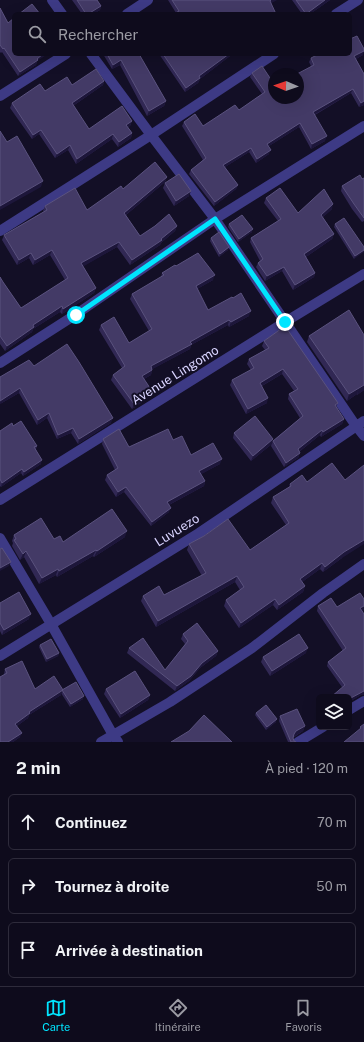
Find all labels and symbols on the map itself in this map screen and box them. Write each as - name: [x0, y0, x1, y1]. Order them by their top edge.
- north arrow: [268, 68, 304, 104]
- route start: [67, 306, 85, 324]
- route end: [276, 313, 294, 331]
- street label: Avenue Lingomo: [129, 342, 221, 408]
- street label: Luvuezo: [152, 510, 202, 550]

